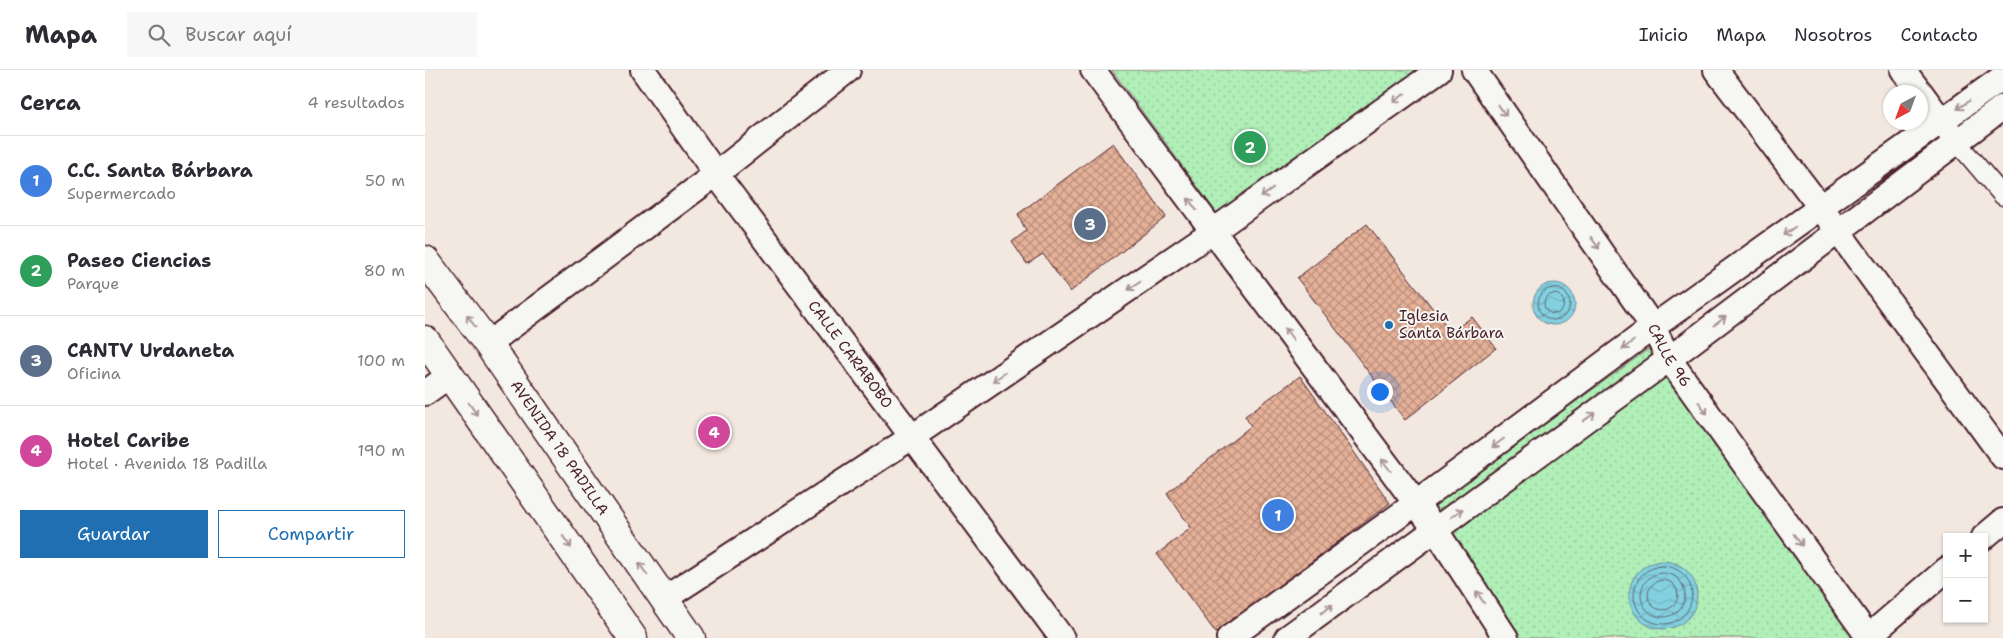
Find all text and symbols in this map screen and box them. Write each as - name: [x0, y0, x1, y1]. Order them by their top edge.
- search box: [127, 12, 477, 57]
- text: Mapa: [25, 19, 97, 51]
- icon: search: [145, 21, 173, 49]
- text: Buscar aquí: [185, 22, 292, 47]
- text: Inicio: [1639, 23, 1688, 47]
- text: Mapa: [1716, 23, 1766, 47]
- text: Nosotros: [1794, 23, 1872, 47]
- text: Contacto: [1900, 23, 1978, 47]
- north arrow: [1883, 85, 1928, 130]
- text: Cerca: [20, 89, 81, 117]
- text: 4 resultados: [307, 92, 405, 113]
- one-way arrow: [1393, 93, 1406, 104]
- one-way arrow: [1956, 100, 1970, 110]
- one-way arrow: [1497, 103, 1507, 117]
- pin: 2: [1234, 128, 1266, 166]
- text: C.C. Santa Bárbara: [67, 158, 253, 183]
- text: 1: [32, 170, 40, 191]
- text: 50 m: [365, 170, 405, 191]
- text: Supermercado: [67, 183, 176, 204]
- one-way arrow: [1260, 188, 1274, 198]
- one-way arrow: [1186, 198, 1197, 211]
- pin: 3: [1074, 205, 1106, 243]
- one-way arrow: [1782, 226, 1796, 236]
- one-way arrow: [1590, 236, 1600, 250]
- text: Paseo Ciencias: [67, 248, 211, 273]
- text: 2: [30, 260, 42, 281]
- text: 80 m: [364, 260, 405, 281]
- text: Parque: [67, 273, 119, 294]
- one-way arrow: [1127, 281, 1141, 291]
- street label: CALLE CARABOBO: [804, 296, 897, 412]
- place label: Iglesia Santa Bárbara: [1399, 306, 1505, 343]
- one-way arrow: [465, 315, 476, 328]
- one-way arrow: [1713, 316, 1727, 326]
- marker: Iglesia Santa Bárbara: [1383, 319, 1395, 331]
- street label: CALLE 96: [1643, 320, 1696, 391]
- one-way arrow: [1283, 328, 1294, 341]
- text: CANTV Urdaneta: [67, 338, 234, 363]
- one-way arrow: [1622, 340, 1635, 351]
- text: 3: [30, 350, 42, 371]
- text: 100 m: [357, 350, 405, 371]
- text: Oficina: [67, 363, 121, 384]
- one-way arrow: [993, 372, 1007, 382]
- street label: AVENIDA 18 PADILLA: [506, 376, 613, 519]
- your location: [1367, 379, 1393, 405]
- one-way arrow: [468, 401, 478, 415]
- one-way arrow: [1698, 401, 1709, 414]
- one-way arrow: [1582, 412, 1596, 422]
- pin: 4: [698, 413, 730, 451]
- text: Hotel Caribe: [67, 428, 190, 453]
- one-way arrow: [1492, 437, 1505, 448]
- text: 4: [30, 440, 42, 461]
- text: 190 m: [358, 440, 405, 461]
- text: Hotel · Avenida 18 Padilla: [67, 453, 267, 474]
- one-way arrow: [1381, 458, 1391, 472]
- pin: 1: [1262, 496, 1294, 534]
- one-way arrow: [1450, 507, 1463, 518]
- button: Guardar: [20, 510, 208, 558]
- button: Compartir: [218, 510, 405, 558]
- one-way arrow: [1793, 533, 1803, 547]
- map controls: [1943, 533, 1988, 623]
- button: +: [1943, 533, 1988, 578]
- one-way arrow: [562, 534, 572, 548]
- one-way arrow: [638, 562, 648, 576]
- button: −: [1943, 578, 1988, 623]
- one-way arrow: [1474, 590, 1485, 604]
- one-way arrow: [1320, 604, 1334, 614]

